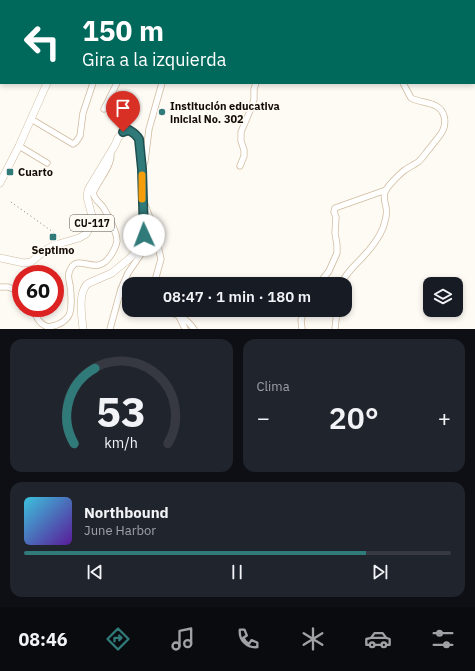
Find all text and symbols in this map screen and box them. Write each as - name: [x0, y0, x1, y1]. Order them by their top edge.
- text: 150 m: [82, 12, 164, 49]
- icon: left: [16, 16, 68, 68]
- text: Gira a la izquierda: [82, 48, 226, 71]
- pin: [106, 91, 140, 132]
- icon: arrive: [112, 97, 134, 119]
- place label: Institución educativa inicial No. 302: [170, 99, 280, 126]
- marker: Institución educativa inicial No. 302: [157, 107, 167, 117]
- place label: Cuarto: [18, 165, 53, 179]
- marker: Cuarto: [5, 167, 15, 177]
- position arrow: [123, 214, 165, 256]
- road number: CU-117: [70, 215, 114, 231]
- marker: Septimo: [48, 232, 58, 242]
- place label: Septimo: [31, 243, 75, 257]
- speed limit sign: 60: [12, 265, 64, 317]
- map controls: [423, 277, 463, 317]
- button: layers: [423, 277, 463, 317]
- text: 08:47 · 1 min · 180 m: [163, 287, 311, 306]
- text: Clima: [257, 378, 290, 395]
- text: 53: [96, 383, 146, 437]
- text: 20°: [329, 398, 379, 437]
- text: −: [257, 403, 270, 432]
- text: +: [438, 403, 451, 432]
- text: km/h: [104, 432, 138, 451]
- text: Northbound: [84, 503, 169, 522]
- text: June Harbor: [84, 522, 156, 539]
- icon: previous: [84, 561, 106, 583]
- icon: pause: [226, 561, 248, 583]
- icon: next: [369, 561, 391, 583]
- icon: directions: [104, 625, 132, 653]
- icon: music: [169, 625, 197, 653]
- icon: phone: [234, 625, 262, 653]
- icon: climate: [299, 625, 327, 653]
- icon: car: [364, 625, 392, 653]
- icon: filters: [429, 625, 457, 653]
- text: 08:46: [18, 628, 68, 651]

